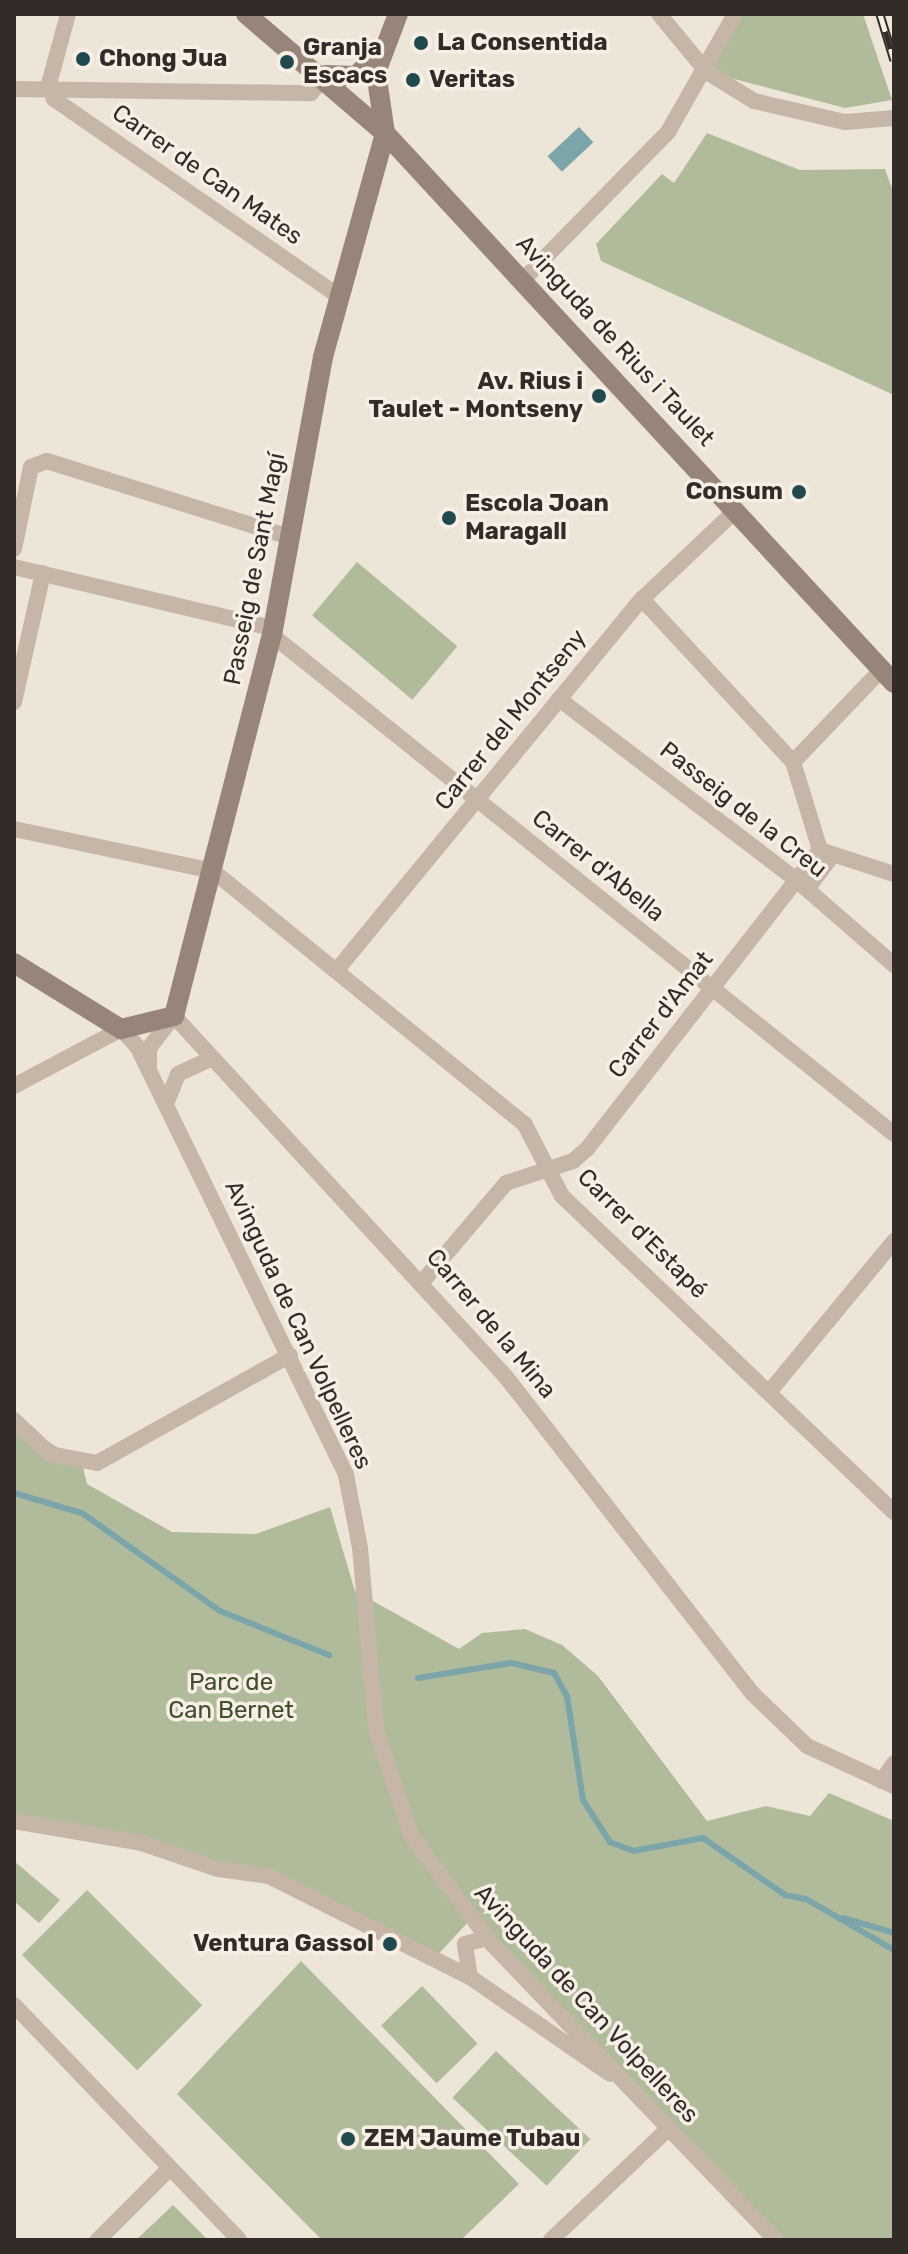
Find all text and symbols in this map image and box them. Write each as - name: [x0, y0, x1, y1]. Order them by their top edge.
- place label: La Consentida: [437, 29, 608, 57]
- place label: Granja Escacs: [303, 34, 387, 90]
- marker: La Consentida: [412, 34, 430, 52]
- place label: Chong Jua: [99, 45, 227, 73]
- marker: Chong Jua: [74, 50, 92, 68]
- marker: Granja Escacs: [278, 53, 296, 71]
- place label: Veritas: [429, 66, 515, 94]
- marker: Veritas: [404, 71, 422, 89]
- street label: Carrer de Can Mates: [106, 98, 308, 252]
- street label: Avinguda de Rius i Taulet: [509, 229, 721, 453]
- place label: Av. Rius i Taulet - Montseny: [369, 368, 583, 424]
- marker: Av. Rius i Taulet - Montseny: [590, 387, 608, 405]
- street label: Passeig de Sant Magí: [218, 450, 292, 688]
- place label: Consum: [685, 478, 783, 506]
- marker: Consum: [790, 483, 808, 501]
- place label: Escola Joan Maragall: [465, 490, 609, 546]
- marker: Escola Joan Maragall: [440, 509, 458, 527]
- street label: Carrer del Montseny: [429, 624, 593, 816]
- street label: Passeig de la Creu: [654, 736, 832, 884]
- street label: Carrer d'Abella: [526, 804, 670, 928]
- street label: Carrer d'Amat: [602, 946, 720, 1084]
- street label: Carrer d'Estapé: [571, 1163, 713, 1305]
- street label: Avinguda de Can Volpelleres: [218, 1176, 378, 1474]
- street label: Carrer de la Mina: [420, 1243, 562, 1405]
- park label: Parc de Can Bernet: [168, 1669, 294, 1725]
- street label: Avinguda de Can Volpelleres: [468, 1879, 704, 2129]
- place label: Ventura Gassol: [193, 1930, 374, 1958]
- marker: Ventura Gassol: [381, 1935, 399, 1953]
- place label: ZEM Jaume Tubau: [364, 2125, 581, 2153]
- marker: ZEM Jaume Tubau: [339, 2130, 357, 2148]

